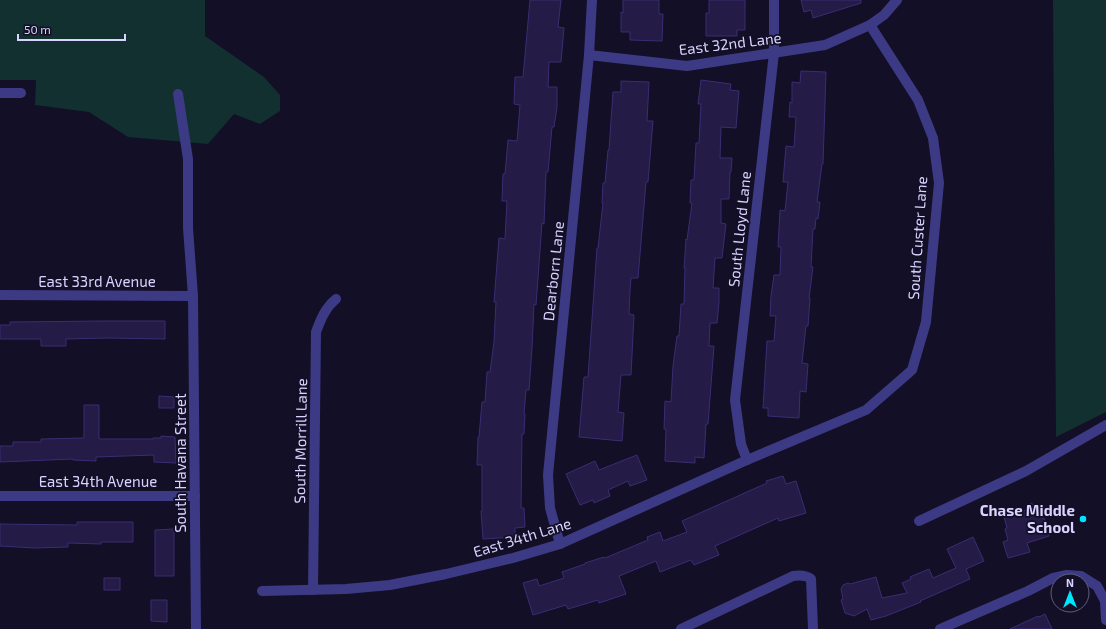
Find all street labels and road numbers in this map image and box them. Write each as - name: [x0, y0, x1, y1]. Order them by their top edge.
- street label: East 32nd Lane: [678, 28, 782, 58]
- street label: South Lloyd Lane: [724, 170, 754, 288]
- street label: South Custer Lane: [904, 176, 930, 300]
- street label: Dearborn Lane: [539, 220, 567, 322]
- street label: East 33rd Avenue: [38, 272, 156, 290]
- street label: South Morrill Lane: [290, 378, 310, 504]
- street label: South Havana Street: [171, 393, 189, 533]
- street label: East 34th Avenue: [39, 472, 157, 490]
- street label: East 34th Lane: [471, 514, 573, 560]

